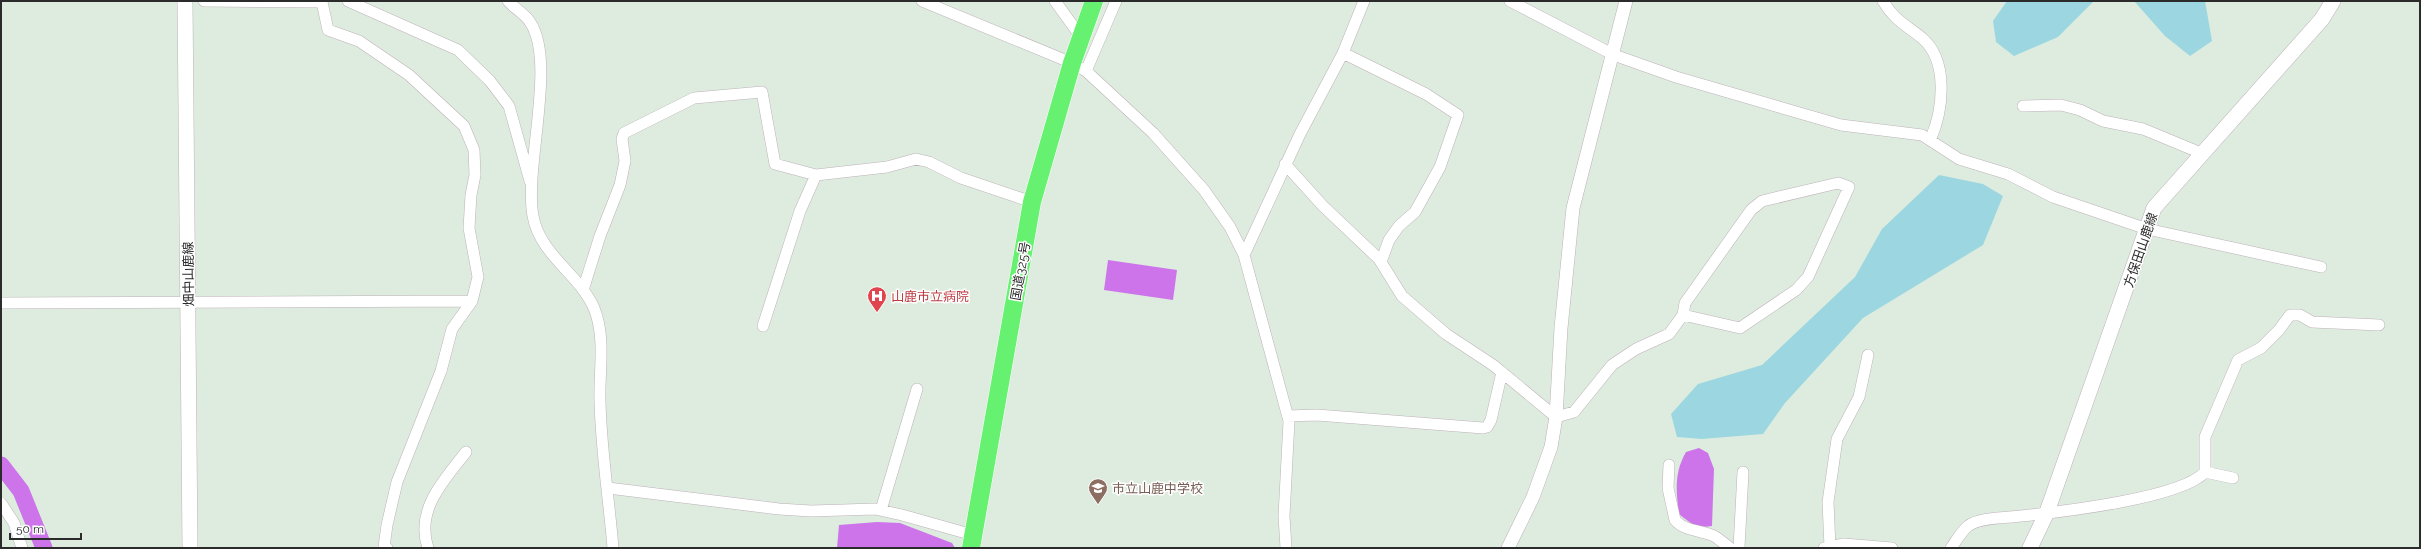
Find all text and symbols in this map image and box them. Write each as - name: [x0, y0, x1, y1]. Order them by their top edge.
- street label: 方保田山鹿線: [2121, 211, 2160, 289]
- street label: 国道325号: [1008, 240, 1033, 302]
- street label: 畑中山鹿線: [180, 241, 197, 307]
- hospital icon: 山鹿市立病院: [866, 285, 888, 313]
- place label: 山鹿市立病院: [891, 289, 969, 304]
- school or university icon: 市立山鹿中学校: [1087, 477, 1109, 505]
- place label: 市立山鹿中学校: [1112, 481, 1203, 496]
- scale bar: [10, 515, 81, 541]
- text: 50 m: [16, 522, 44, 536]

